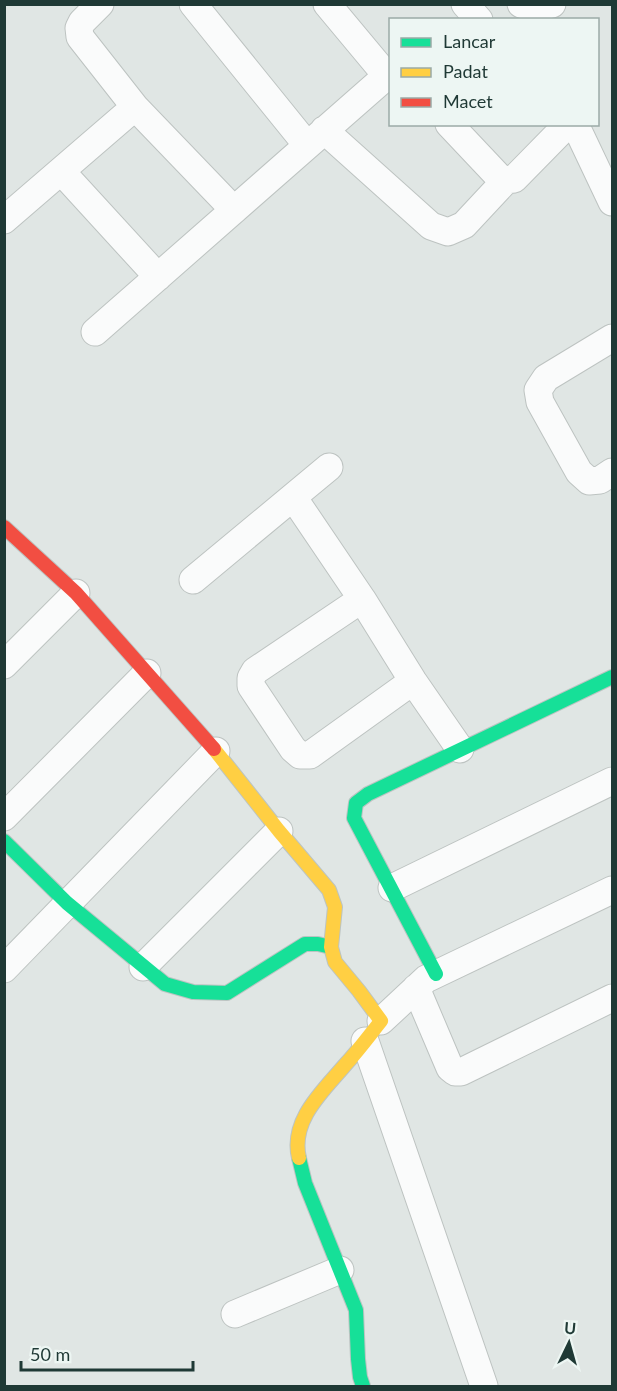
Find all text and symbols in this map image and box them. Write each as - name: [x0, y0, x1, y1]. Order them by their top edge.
- legend: [389, 18, 599, 126]
- text: Lancar: [443, 30, 496, 52]
- text: Padat: [443, 60, 488, 82]
- text: Macet: [443, 90, 493, 112]
- north arrow: [539, 1313, 599, 1373]
- text: U: [564, 1318, 577, 1338]
- scale bar: [21, 1334, 194, 1372]
- text: 50 m: [30, 1343, 70, 1365]

